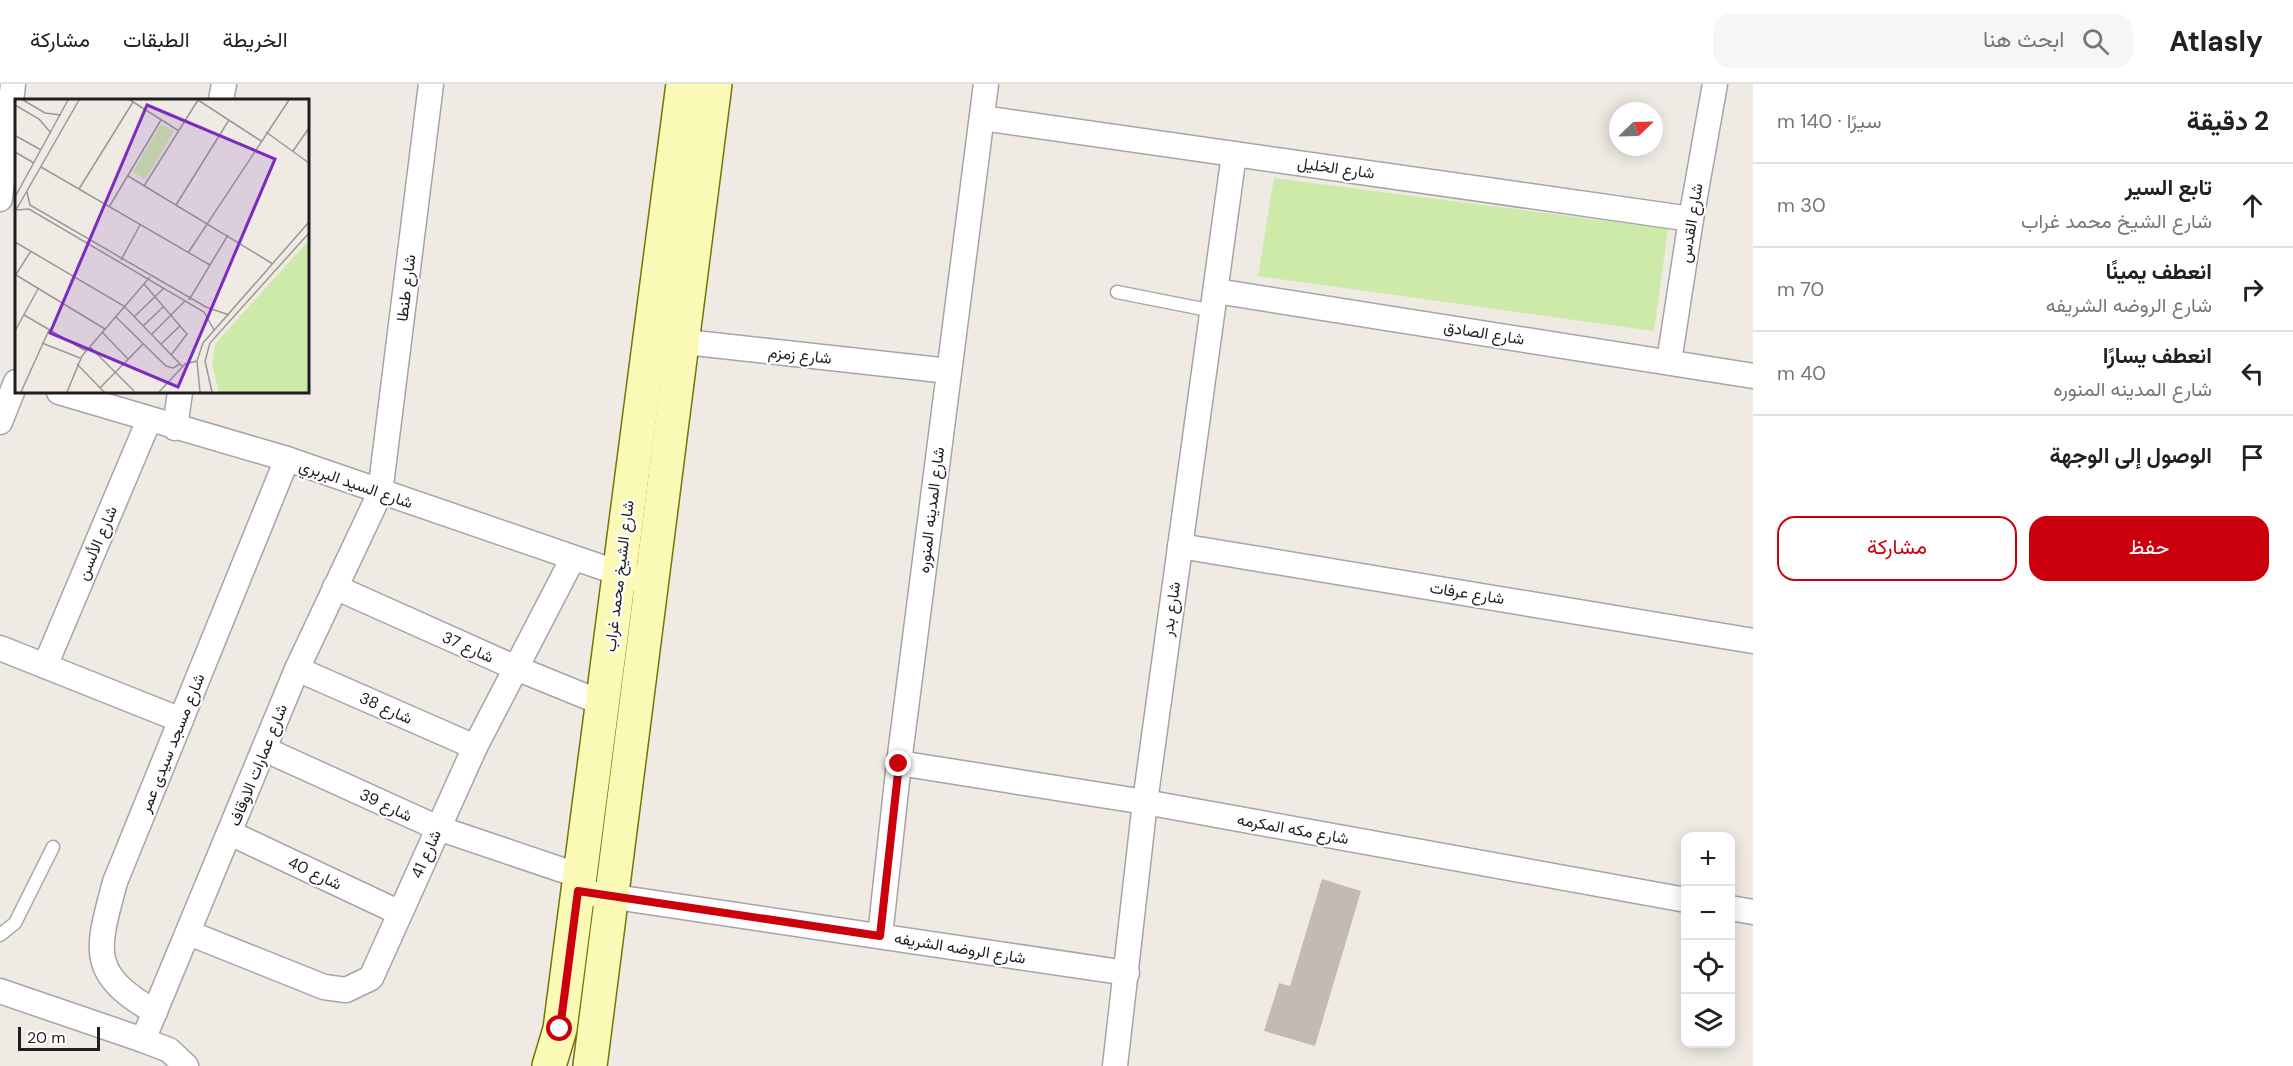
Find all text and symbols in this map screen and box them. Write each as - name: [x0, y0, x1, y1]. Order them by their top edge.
- search box: [1713, 14, 2133, 68]
- text: Atlasly: [2169, 23, 2263, 60]
- text: ابحث هنا: [1983, 25, 2064, 54]
- icon: search: [2079, 25, 2112, 58]
- text: مشاركة: [30, 26, 90, 54]
- text: الطبقات: [123, 26, 190, 54]
- text: الخريطة: [223, 26, 288, 54]
- inset map: [15, 99, 309, 393]
- north arrow: [1609, 102, 1663, 156]
- text: 2 دقيقة: [2187, 104, 2269, 138]
- text: سيرًا · 140 m: [1777, 108, 1882, 134]
- street label: شارع الخليل: [1296, 152, 1376, 185]
- text: تابع السير: [2125, 173, 2212, 202]
- street label: شارع القدس: [1674, 182, 1709, 264]
- icon: ahead: [2236, 189, 2269, 222]
- text: 30 m: [1777, 192, 1826, 218]
- text: شارع الشيخ محمد غراب: [2021, 208, 2212, 234]
- street label: شارع طنطا: [391, 253, 422, 323]
- text: انعطف يمينًا: [2105, 257, 2212, 286]
- icon: right: [2236, 273, 2269, 306]
- text: 70 m: [1777, 276, 1824, 302]
- text: شارع الروضه الشريفه: [2046, 292, 2212, 318]
- street label: شارع الصادق: [1442, 316, 1526, 351]
- street label: شارع زمزم: [767, 341, 833, 370]
- text: انعطف يسارًا: [2103, 341, 2212, 370]
- icon: left: [2236, 357, 2269, 390]
- text: 40 m: [1777, 360, 1826, 386]
- text: شارع المدينه المنوره: [2053, 376, 2212, 402]
- text: الوصول إلى الوجهة: [2050, 441, 2212, 470]
- icon: arrive: [2236, 441, 2269, 474]
- street label: شارع المدينه المنوره: [913, 446, 950, 574]
- street label: شارع السيد البربري: [295, 455, 416, 516]
- street label: شارع الشيخ محمد غراب: [599, 499, 640, 653]
- street label: شارع الألسن: [72, 503, 123, 584]
- button: مشاركة: [1777, 516, 2017, 581]
- button: حفظ: [2029, 516, 2269, 581]
- street label: شارع عرفات: [1428, 577, 1506, 610]
- street label: شارع بدر: [1157, 580, 1186, 639]
- street label: شارع 37: [439, 626, 497, 669]
- street label: شارع مسجد سيدى عمر: [134, 670, 210, 817]
- street label: شارع 38: [356, 687, 416, 730]
- street label: شارع عمارات الاوقاف: [224, 701, 293, 829]
- route end: [885, 750, 911, 776]
- street label: شارع 39: [356, 784, 416, 827]
- street label: شارع مكه المكرمه: [1235, 809, 1351, 850]
- street label: شارع 41: [406, 826, 447, 882]
- map controls: [1681, 832, 1735, 1048]
- button: +: [1681, 832, 1735, 886]
- street label: شارع 40: [284, 851, 345, 895]
- button: −: [1681, 886, 1735, 940]
- street label: شارع الروضه الشريفه: [893, 927, 1027, 970]
- button: locate: [1681, 940, 1735, 994]
- button: layers: [1681, 994, 1735, 1048]
- route start: [546, 1015, 572, 1041]
- scale bar: [18, 1024, 100, 1052]
- text: 20 m: [27, 1027, 66, 1048]

